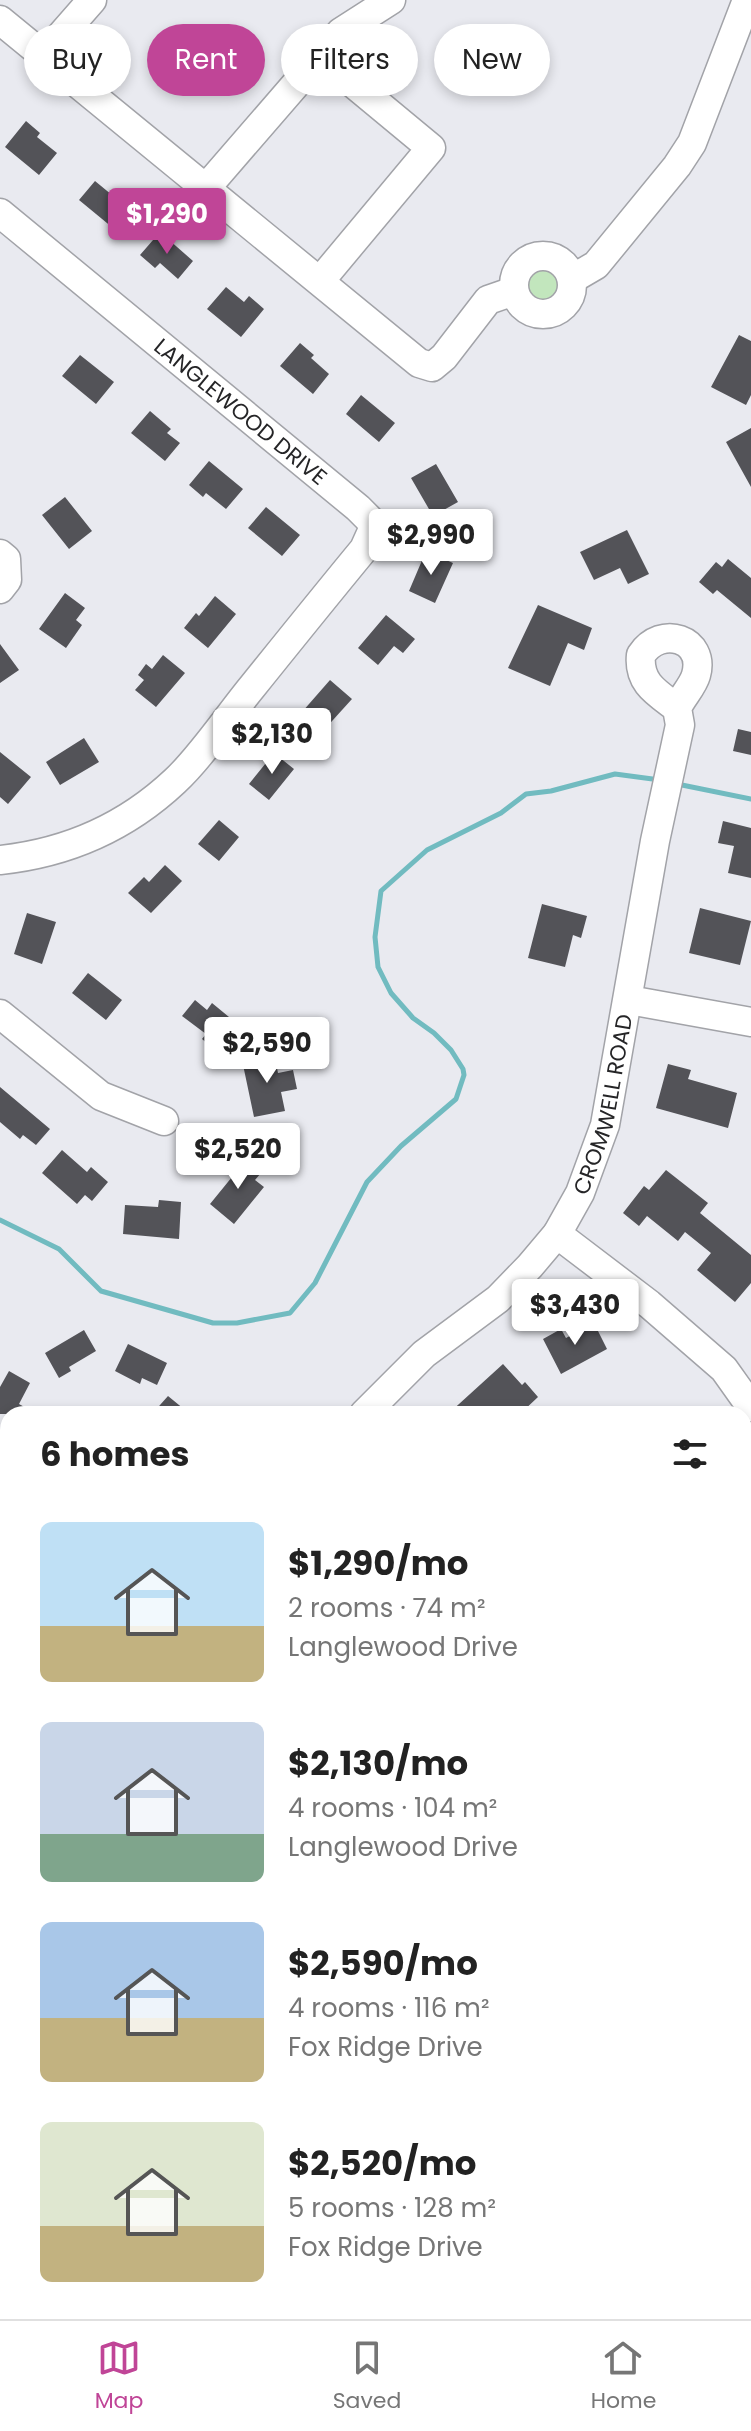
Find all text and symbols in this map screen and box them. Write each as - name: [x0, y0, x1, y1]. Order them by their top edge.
- chip: Buy: [24, 24, 131, 96]
- chip: Rent: [147, 24, 265, 96]
- chip: Filters: [281, 24, 418, 96]
- chip: New: [434, 24, 550, 96]
- pin: $1,290: [102, 188, 232, 256]
- text: $1,290: [126, 196, 208, 232]
- street label: LANGLEWOOD DRIVE: [147, 331, 334, 492]
- pin: $2,990: [366, 509, 496, 577]
- text: $2,990: [387, 517, 475, 553]
- pin: $2,130: [207, 708, 337, 776]
- text: $2,130: [231, 716, 313, 752]
- street label: CROMWELL ROAD: [566, 1012, 640, 1199]
- pin: $2,590: [202, 1017, 332, 1085]
- text: $2,590: [222, 1025, 312, 1061]
- pin: $2,520: [173, 1123, 303, 1191]
- text: $2,520: [194, 1131, 282, 1167]
- pin: $3,430: [510, 1279, 640, 1347]
- text: $3,430: [530, 1287, 620, 1323]
- text: 6 homes: [40, 1430, 189, 1478]
- icon: filters: [668, 1432, 712, 1476]
- text: $1,290/mo: [288, 1539, 468, 1587]
- icon: home: [104, 1554, 200, 1650]
- text: 2 rooms · 74 m²: [288, 1590, 485, 1626]
- text: Langlewood Drive: [288, 1629, 518, 1665]
- text: $2,130/mo: [288, 1739, 468, 1787]
- icon: home: [104, 1754, 200, 1850]
- text: 4 rooms · 104 m²: [288, 1790, 497, 1826]
- text: Langlewood Drive: [288, 1829, 518, 1865]
- text: $2,590/mo: [288, 1939, 478, 1987]
- icon: home: [104, 1954, 200, 2050]
- text: 4 rooms · 116 m²: [288, 1990, 489, 2026]
- text: Fox Ridge Drive: [288, 2029, 483, 2065]
- text: $2,520/mo: [288, 2139, 476, 2187]
- icon: home: [104, 2154, 200, 2250]
- text: 5 rooms · 128 m²: [288, 2190, 496, 2226]
- text: Fox Ridge Drive: [288, 2229, 483, 2265]
- tab: Map: [95, 2336, 143, 2417]
- tab: Saved: [333, 2336, 401, 2417]
- tab: Home: [591, 2336, 656, 2417]

